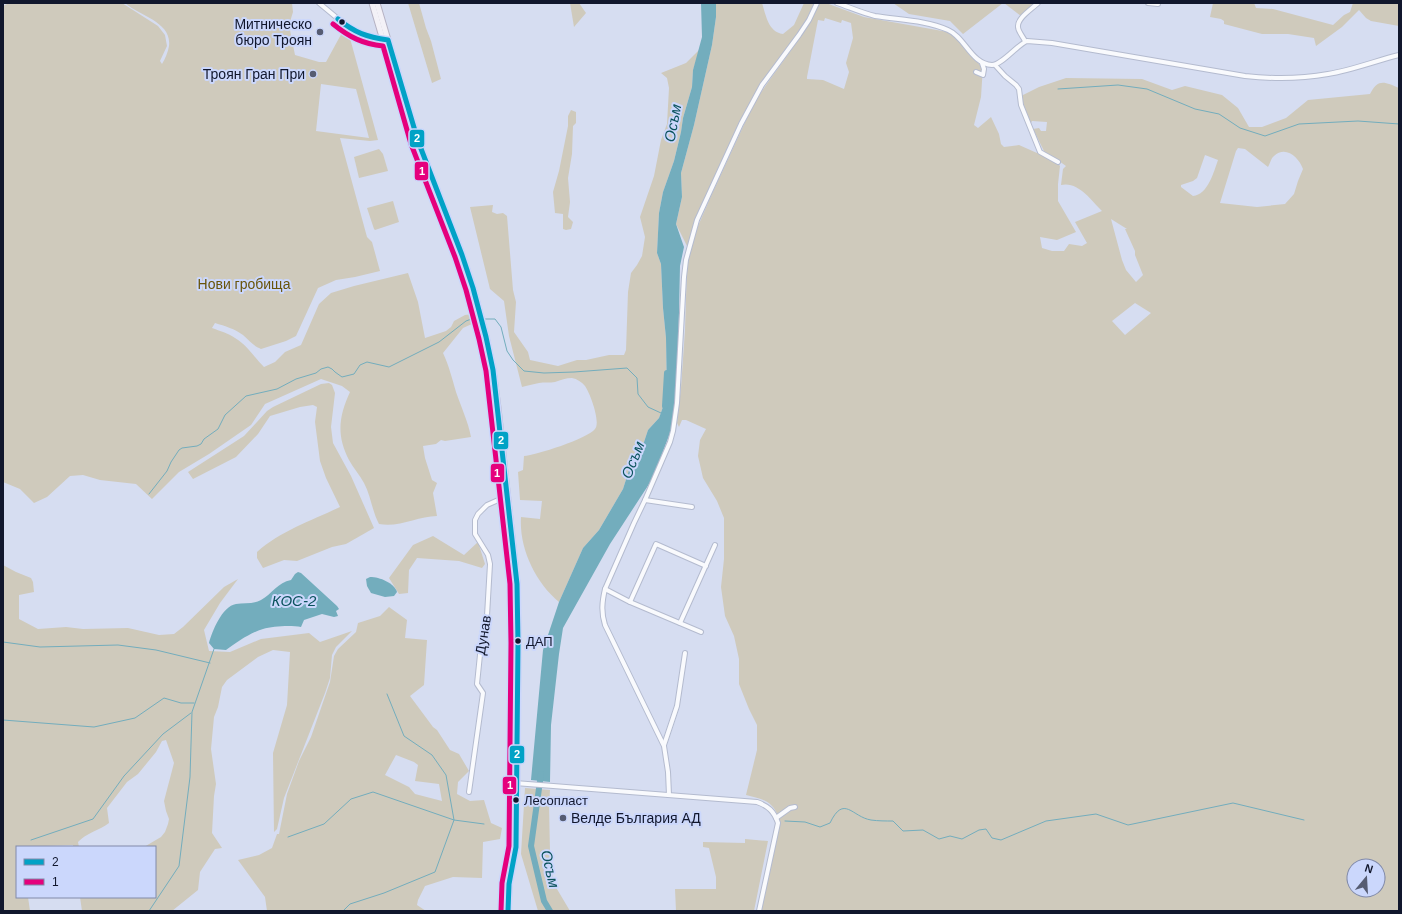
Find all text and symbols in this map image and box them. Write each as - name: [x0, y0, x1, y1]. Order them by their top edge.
- place label: Митническо бюро Троян: [234, 16, 312, 48]
- unlabelled marker: [337, 17, 347, 27]
- marker: Митническо бюро Троян: [315, 27, 325, 37]
- place label: Троян Гран При: [203, 66, 305, 82]
- marker: Троян Гран При: [308, 69, 318, 79]
- water label: Осъм: [660, 102, 685, 143]
- line badge: 2: [409, 129, 425, 148]
- text: 2: [414, 132, 420, 144]
- line badge: 1: [414, 161, 429, 181]
- text: 1: [419, 165, 425, 177]
- park label: Нови гробища: [198, 276, 291, 292]
- line badge: 2: [493, 431, 509, 450]
- text: 2: [498, 434, 504, 446]
- water label: Осъм: [617, 439, 648, 481]
- line badge: 1: [490, 463, 505, 483]
- text: 1: [494, 467, 500, 479]
- water label: КОС-2: [272, 592, 317, 609]
- street label: Дунав: [472, 614, 494, 656]
- place label: ДАП: [526, 634, 553, 649]
- marker: ДАП: [513, 636, 523, 646]
- line badge: 2: [509, 745, 525, 764]
- text: 2: [514, 748, 520, 760]
- line badge: 1: [502, 776, 517, 795]
- text: 1: [507, 779, 513, 791]
- place label: Лесопласт: [524, 793, 588, 808]
- marker: Лесопласт: [511, 795, 521, 805]
- place label: Велде България АД: [571, 810, 701, 826]
- marker: Велде България АД: [558, 813, 568, 823]
- legend: [16, 846, 156, 898]
- water label: Осъм: [538, 848, 563, 890]
- text: 2: [52, 855, 59, 869]
- north arrow: [1346, 858, 1386, 898]
- text: N: [1363, 862, 1375, 875]
- text: 1: [52, 875, 59, 889]

